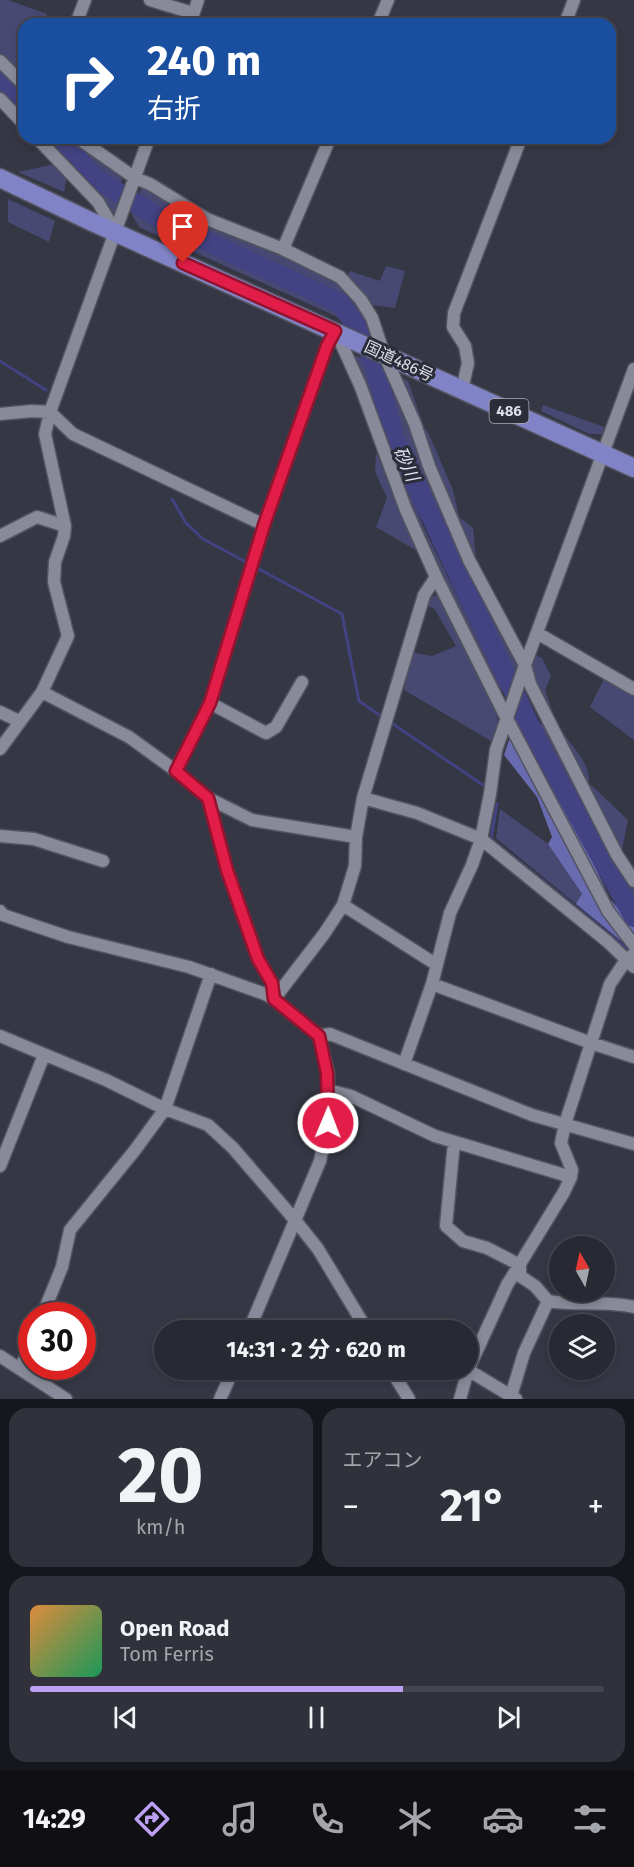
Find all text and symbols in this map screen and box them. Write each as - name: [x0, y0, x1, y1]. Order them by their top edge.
- text: 240 m: [147, 36, 261, 86]
- icon: right: [48, 42, 126, 120]
- text: 右折: [147, 93, 201, 125]
- pin: [157, 201, 208, 263]
- icon: arrive: [166, 210, 199, 243]
- street label: 国道486号: [362, 337, 436, 385]
- road number: 486: [490, 399, 528, 423]
- water label: 砂川: [388, 443, 424, 487]
- position arrow: [296, 1091, 360, 1155]
- north arrow: [549, 1236, 615, 1302]
- map controls: [549, 1236, 615, 1380]
- speed limit sign: 30: [18, 1302, 96, 1380]
- button: layers: [549, 1314, 615, 1380]
- text: 14:31 · 2 分 · 620 m: [226, 1336, 406, 1363]
- text: 20: [118, 1429, 204, 1523]
- text: エアコン: [343, 1448, 423, 1472]
- text: 21°: [440, 1479, 507, 1533]
- text: −: [343, 1487, 359, 1527]
- text: +: [588, 1487, 604, 1527]
- text: km/h: [136, 1515, 186, 1539]
- text: Open Road: [120, 1615, 230, 1642]
- text: Tom Ferris: [120, 1642, 214, 1666]
- icon: previous: [109, 1701, 142, 1734]
- icon: pause: [300, 1701, 333, 1734]
- icon: next: [492, 1701, 525, 1734]
- icon: directions: [131, 1798, 173, 1840]
- icon: music: [219, 1798, 261, 1840]
- icon: phone: [306, 1798, 348, 1840]
- icon: climate: [394, 1798, 436, 1840]
- icon: car: [482, 1798, 524, 1840]
- icon: filters: [569, 1798, 611, 1840]
- text: 14:29: [23, 1803, 86, 1835]

